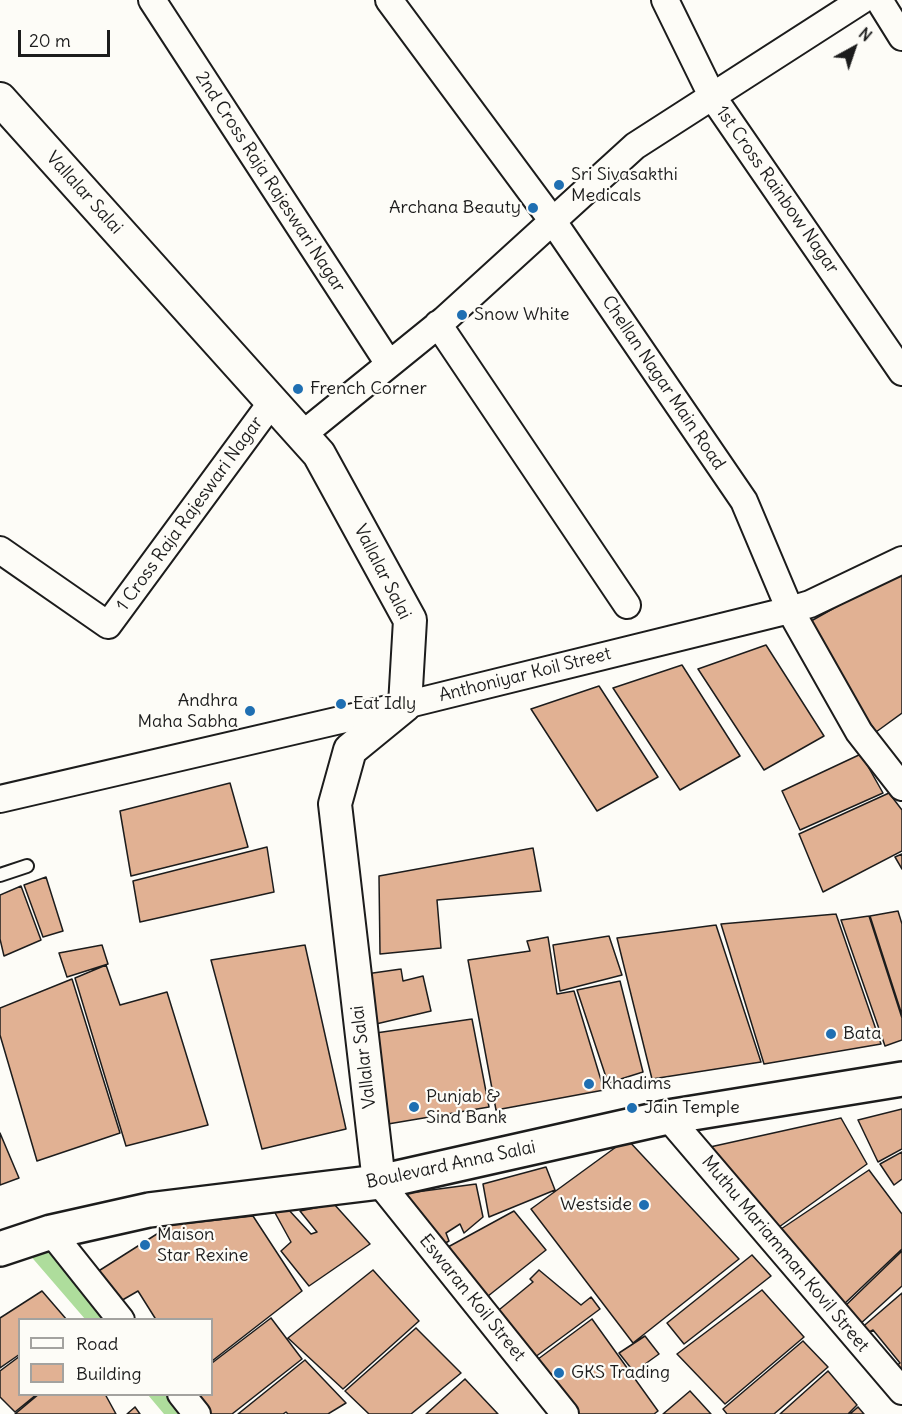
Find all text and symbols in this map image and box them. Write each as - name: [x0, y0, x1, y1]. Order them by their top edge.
- scale bar: [21, 18, 112, 56]
- north arrow: [824, 18, 884, 78]
- text: N: [855, 23, 876, 45]
- text: 20 m: [29, 29, 71, 52]
- street label: 2nd Cross Raja Rajeswari Nagar: [190, 68, 350, 296]
- street label: 1st Cross Rainbow Nagar: [711, 102, 843, 278]
- street label: Vallalar Salai: [41, 147, 127, 239]
- place label: Sri Sivasakthi Medicals: [571, 164, 678, 207]
- marker: Sri Sivasakthi Medicals: [552, 178, 566, 192]
- place label: Archana Beauty: [389, 197, 521, 219]
- marker: Archana Beauty: [526, 201, 540, 215]
- street label: Chellan Nagar Main Road: [597, 292, 729, 474]
- place label: Snow White: [474, 304, 569, 326]
- marker: Snow White: [455, 308, 469, 322]
- place label: French Corner: [310, 378, 427, 400]
- marker: French Corner: [291, 382, 305, 396]
- street label: 1 Cross Raja Rajeswari Nagar: [112, 413, 268, 615]
- street label: Vallalar Salai: [349, 521, 415, 623]
- street label: Anthoniyar Koil Street: [437, 643, 613, 707]
- place label: Andhra Maha Sabha: [137, 690, 238, 732]
- place label: Eat Idly: [353, 693, 416, 715]
- marker: Eat Idly: [334, 697, 348, 711]
- marker: Andhra Maha Sabha: [243, 704, 257, 718]
- street label: Vallalar Salai: [347, 1004, 381, 1110]
- place label: Bata: [843, 1023, 881, 1045]
- marker: Bata: [824, 1027, 838, 1041]
- place label: Khadims: [601, 1073, 671, 1095]
- marker: Khadims: [582, 1077, 596, 1091]
- place label: Punjab & Sind Bank: [426, 1086, 507, 1128]
- place label: Jain Temple: [644, 1097, 740, 1119]
- marker: Punjab & Sind Bank: [407, 1100, 421, 1114]
- marker: Jain Temple: [625, 1101, 639, 1115]
- street label: Boulevard Anna Salai: [364, 1136, 538, 1194]
- street label: Muthu Mariamman Kovil Street: [697, 1152, 873, 1356]
- place label: Westside: [560, 1194, 632, 1216]
- marker: Westside: [637, 1198, 651, 1212]
- place label: Maison Star Rexine: [157, 1224, 248, 1266]
- street label: Eswaran Koil Street: [414, 1230, 530, 1366]
- marker: Maison Star Rexine: [138, 1238, 152, 1252]
- legend: [18, 1318, 213, 1396]
- text: Road: [76, 1332, 118, 1355]
- text: Building: [76, 1362, 141, 1385]
- place label: GKS Trading: [571, 1362, 670, 1384]
- marker: GKS Trading: [552, 1366, 566, 1380]

